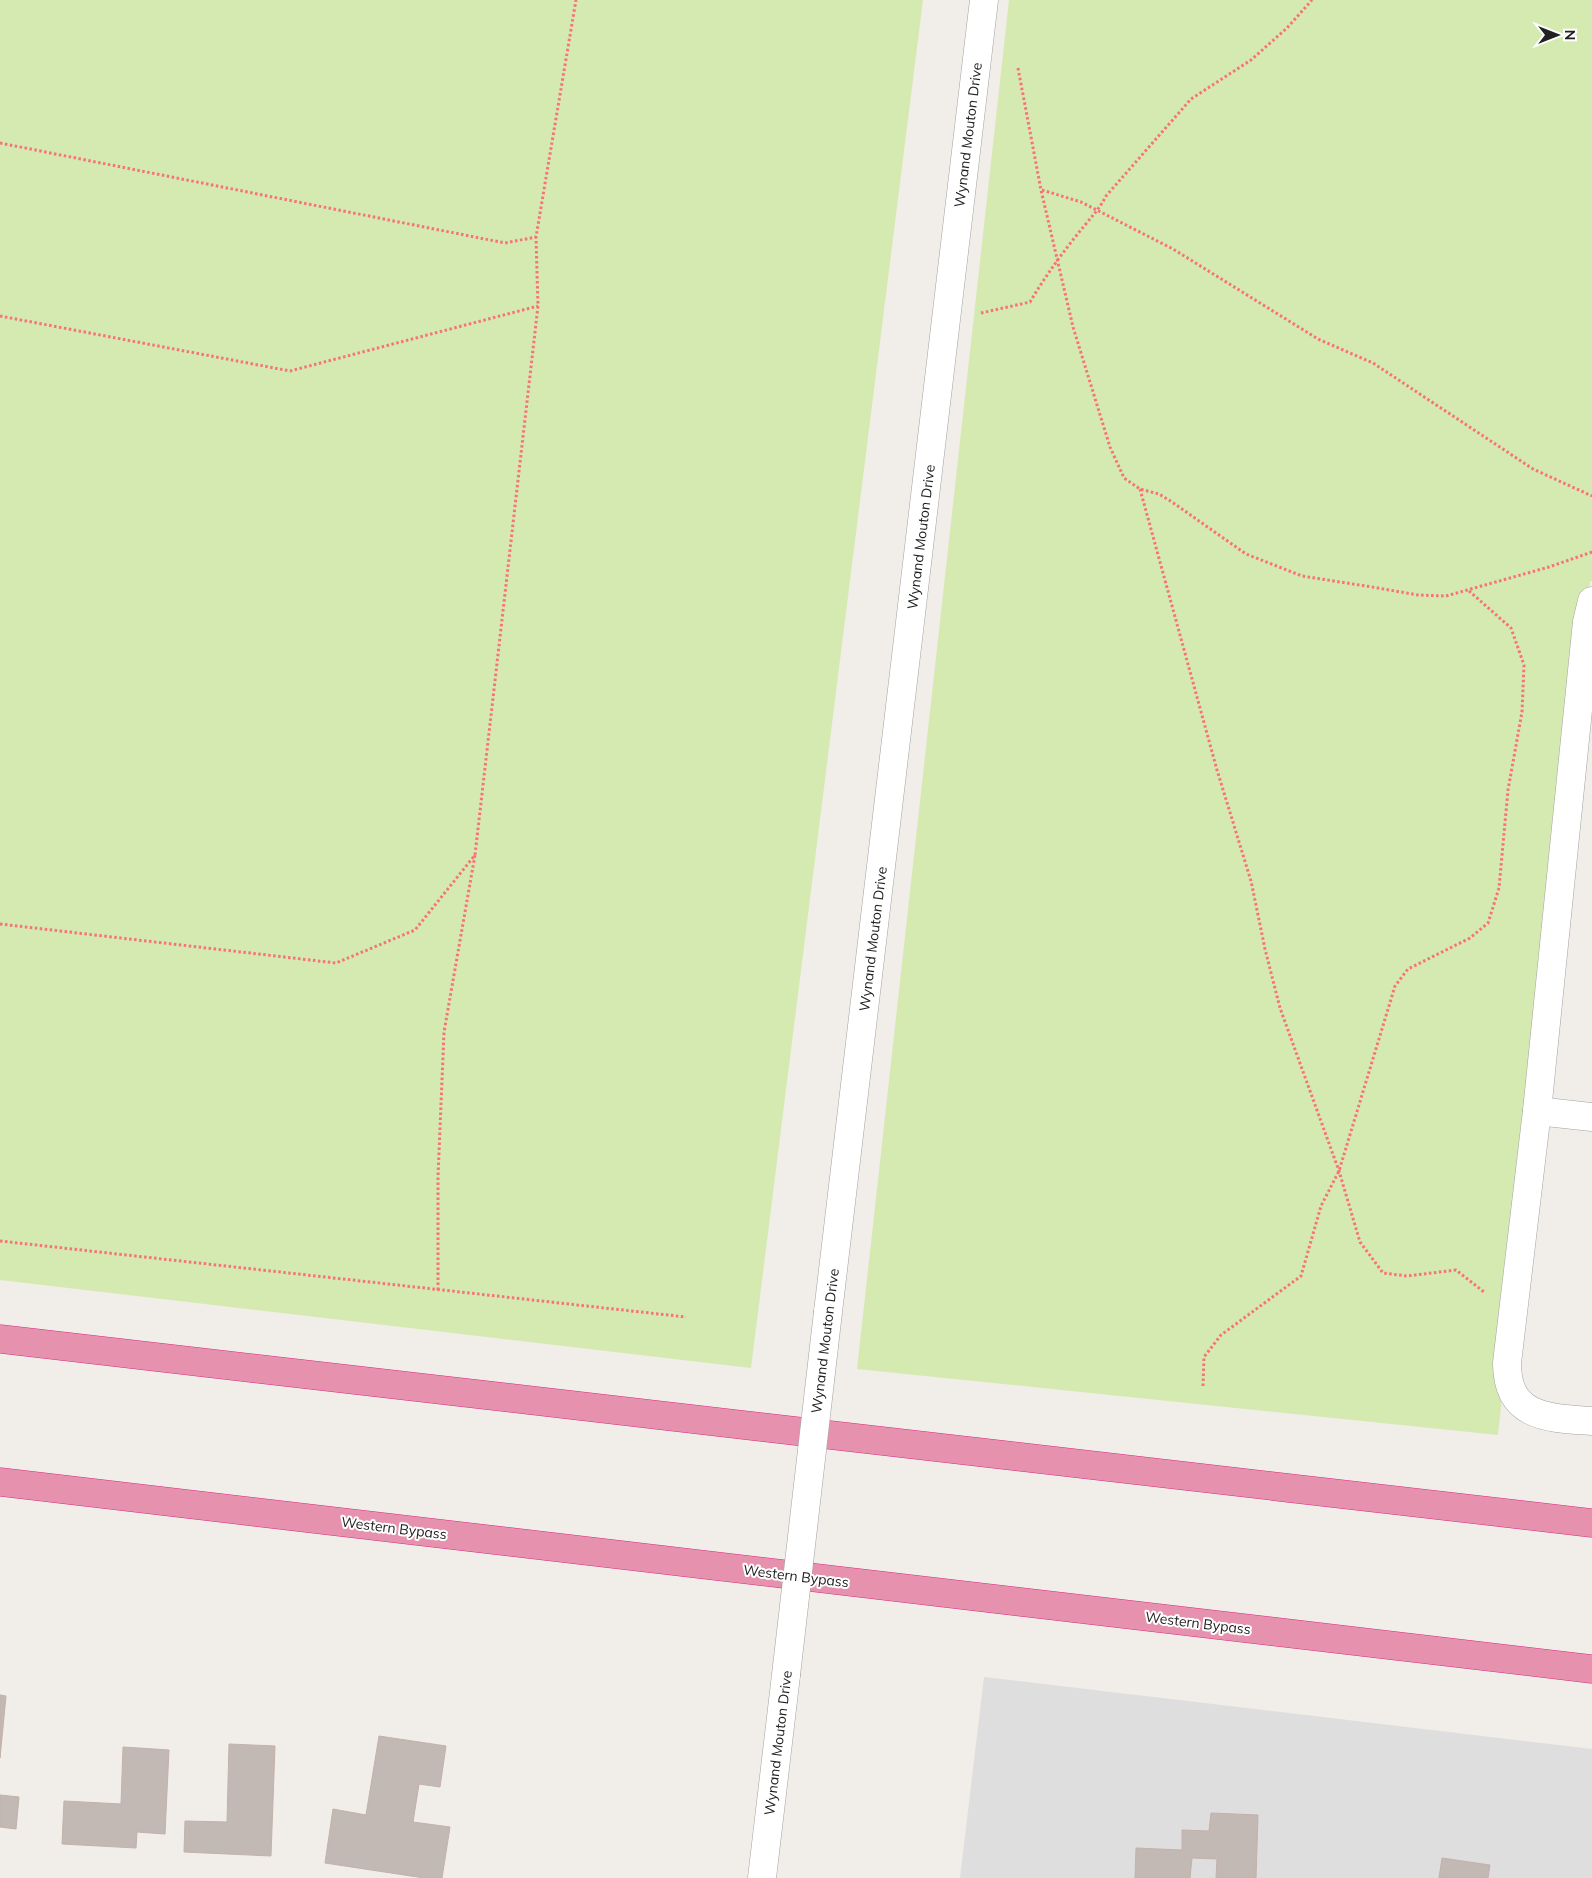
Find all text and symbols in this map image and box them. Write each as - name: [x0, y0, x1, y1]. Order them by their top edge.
- north arrow: [1532, 10, 1582, 60]
- text: N: [1561, 30, 1579, 40]
- street label: Wynand Mouton Drive: [950, 61, 986, 209]
- street label: Wynand Mouton Drive: [903, 463, 939, 611]
- street label: Wynand Mouton Drive: [855, 865, 891, 1013]
- street label: Wynand Mouton Drive: [807, 1267, 843, 1415]
- street label: Western Bypass: [340, 1513, 448, 1543]
- street label: Western Bypass: [742, 1561, 850, 1591]
- street label: Western Bypass: [1144, 1608, 1252, 1638]
- street label: Wynand Mouton Drive: [760, 1669, 796, 1817]

